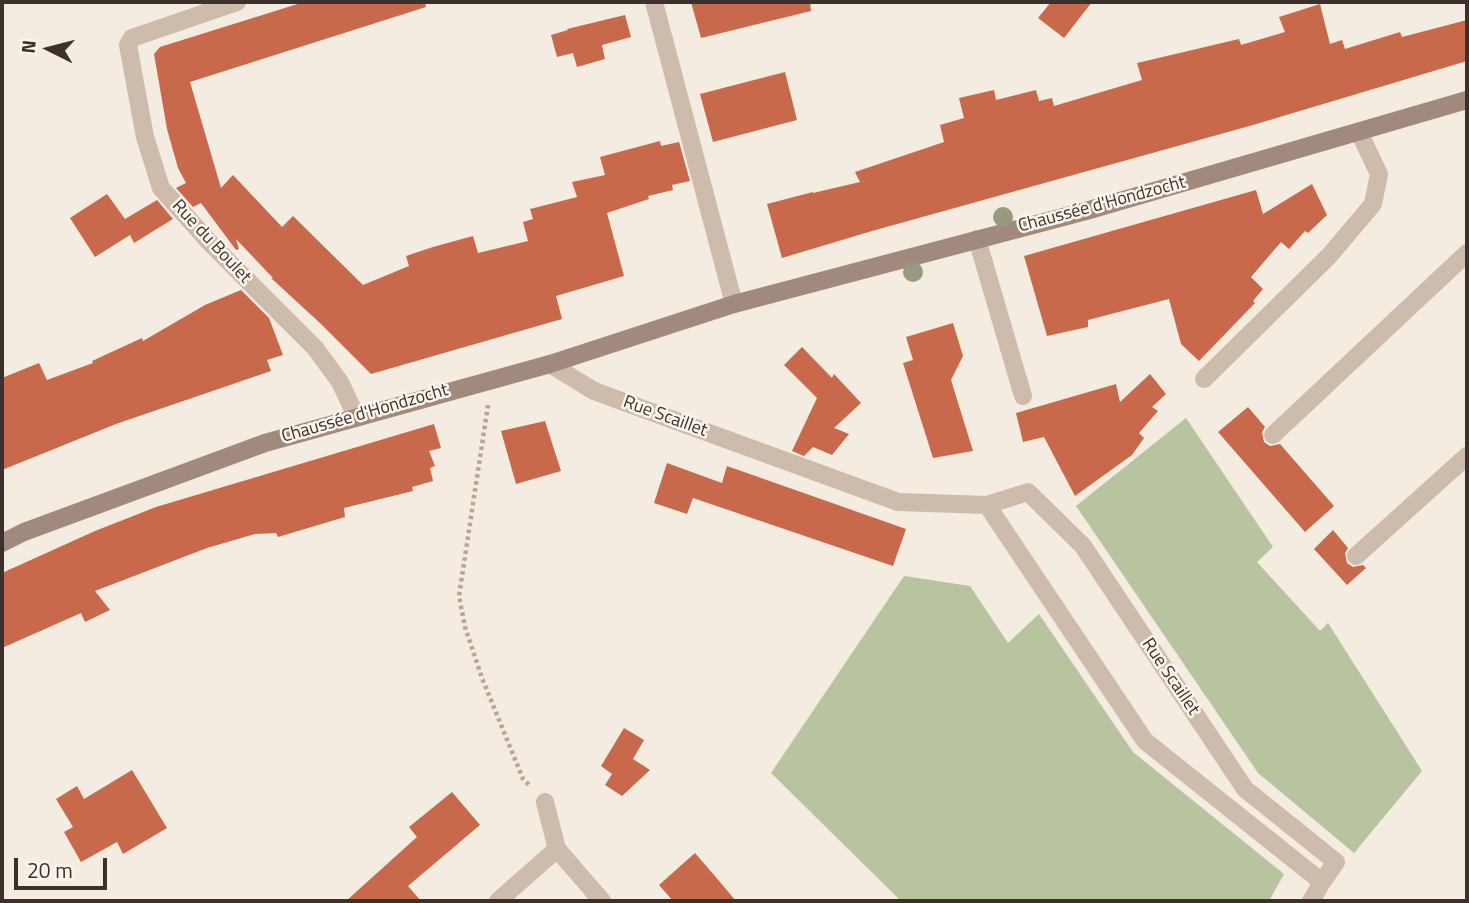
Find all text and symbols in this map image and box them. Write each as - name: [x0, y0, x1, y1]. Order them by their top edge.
- north arrow: [14, 14, 84, 84]
- text: N: [13, 39, 43, 55]
- street label: Chaussée d'Hondzocht: [1016, 172, 1188, 238]
- street label: Rue du Boulet: [167, 196, 255, 288]
- street label: Chaussée d'Hondzocht: [279, 380, 451, 448]
- street label: Rue Scaillet: [620, 392, 710, 442]
- street label: Rue Scaillet: [1136, 635, 1204, 719]
- scale bar: [18, 844, 110, 888]
- text: 20 m: [27, 854, 73, 886]

